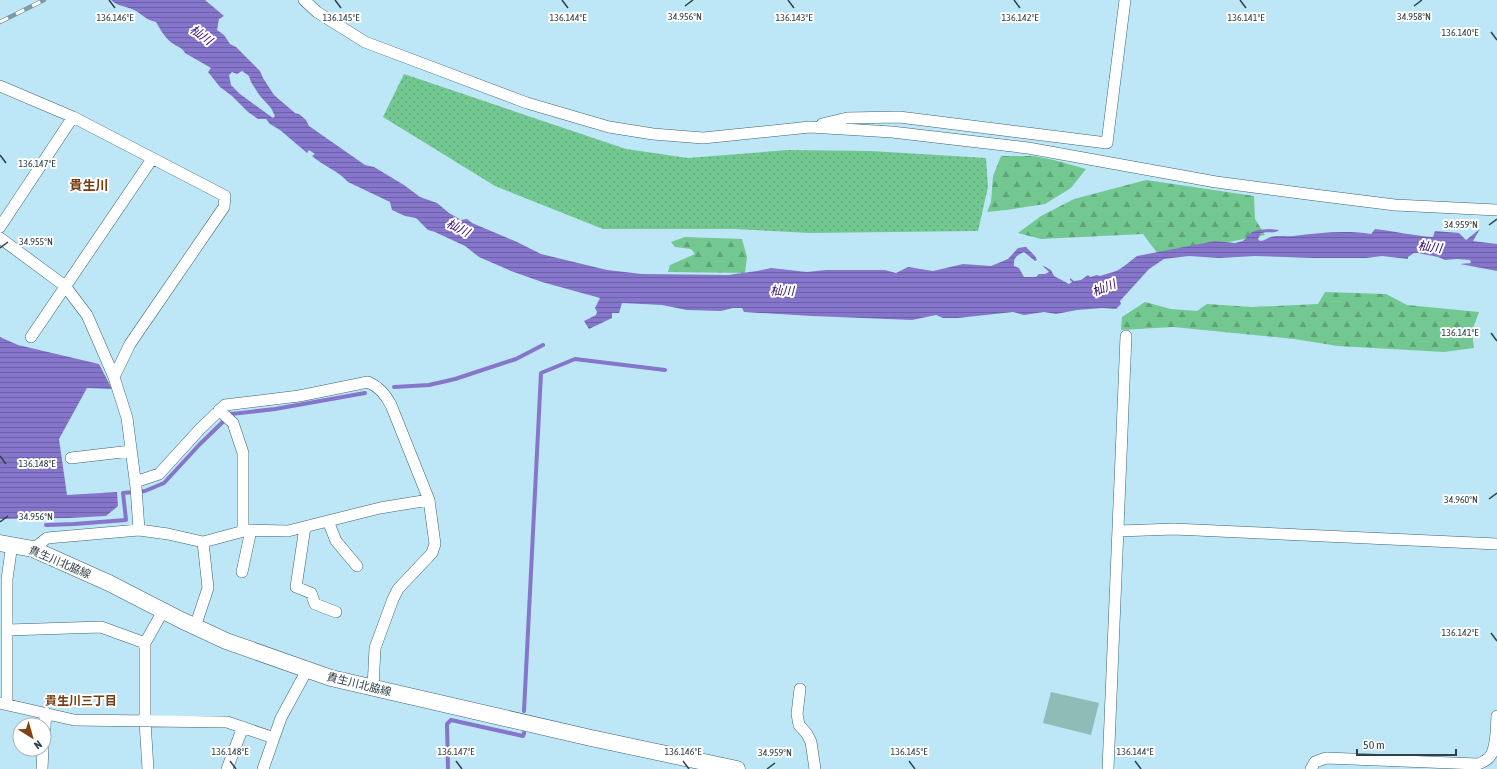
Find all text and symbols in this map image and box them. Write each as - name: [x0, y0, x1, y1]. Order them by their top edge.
- text: 34.956°N: [668, 11, 702, 22]
- text: 34.958°N: [1397, 11, 1431, 22]
- text: 136.146°E: [97, 12, 134, 23]
- text: 136.145°E: [323, 12, 360, 23]
- text: 136.144°E: [550, 12, 587, 23]
- text: 136.143°E: [776, 12, 813, 23]
- text: 136.142°E: [1002, 12, 1039, 23]
- text: 136.141°E: [1228, 12, 1265, 23]
- water label: 杣川: [187, 22, 216, 49]
- text: 136.140°E: [1442, 27, 1479, 38]
- text: 136.147°E: [19, 158, 56, 169]
- district label: 貴生川: [69, 178, 109, 193]
- water label: 杣川: [444, 216, 474, 241]
- text: 34.959°N: [1444, 219, 1478, 230]
- text: 34.955°N: [19, 236, 53, 247]
- water label: 杣川: [1417, 239, 1445, 256]
- water label: 杣川: [1090, 276, 1120, 299]
- water label: 杣川: [770, 284, 796, 298]
- text: 136.141°E: [1442, 327, 1479, 338]
- text: 136.148°E: [19, 458, 56, 469]
- text: 34.960°N: [1444, 494, 1478, 505]
- text: 34.956°N: [19, 511, 53, 522]
- street label: 貴生川北脇線: [27, 544, 93, 580]
- text: 136.142°E: [1442, 627, 1479, 638]
- street label: 貴生川北脇線: [326, 670, 392, 698]
- district label: 貴生川三丁目: [45, 694, 117, 708]
- north arrow: [12, 717, 52, 757]
- scale bar: [1357, 731, 1456, 757]
- text: N: [32, 738, 44, 752]
- text: 50 m: [1363, 738, 1385, 752]
- text: 136.148°E: [212, 746, 249, 757]
- text: 136.147°E: [438, 746, 475, 757]
- text: 136.146°E: [665, 746, 702, 757]
- text: 136.145°E: [891, 746, 928, 757]
- text: 136.144°E: [1117, 746, 1154, 757]
- text: 34.959°N: [758, 747, 792, 758]

